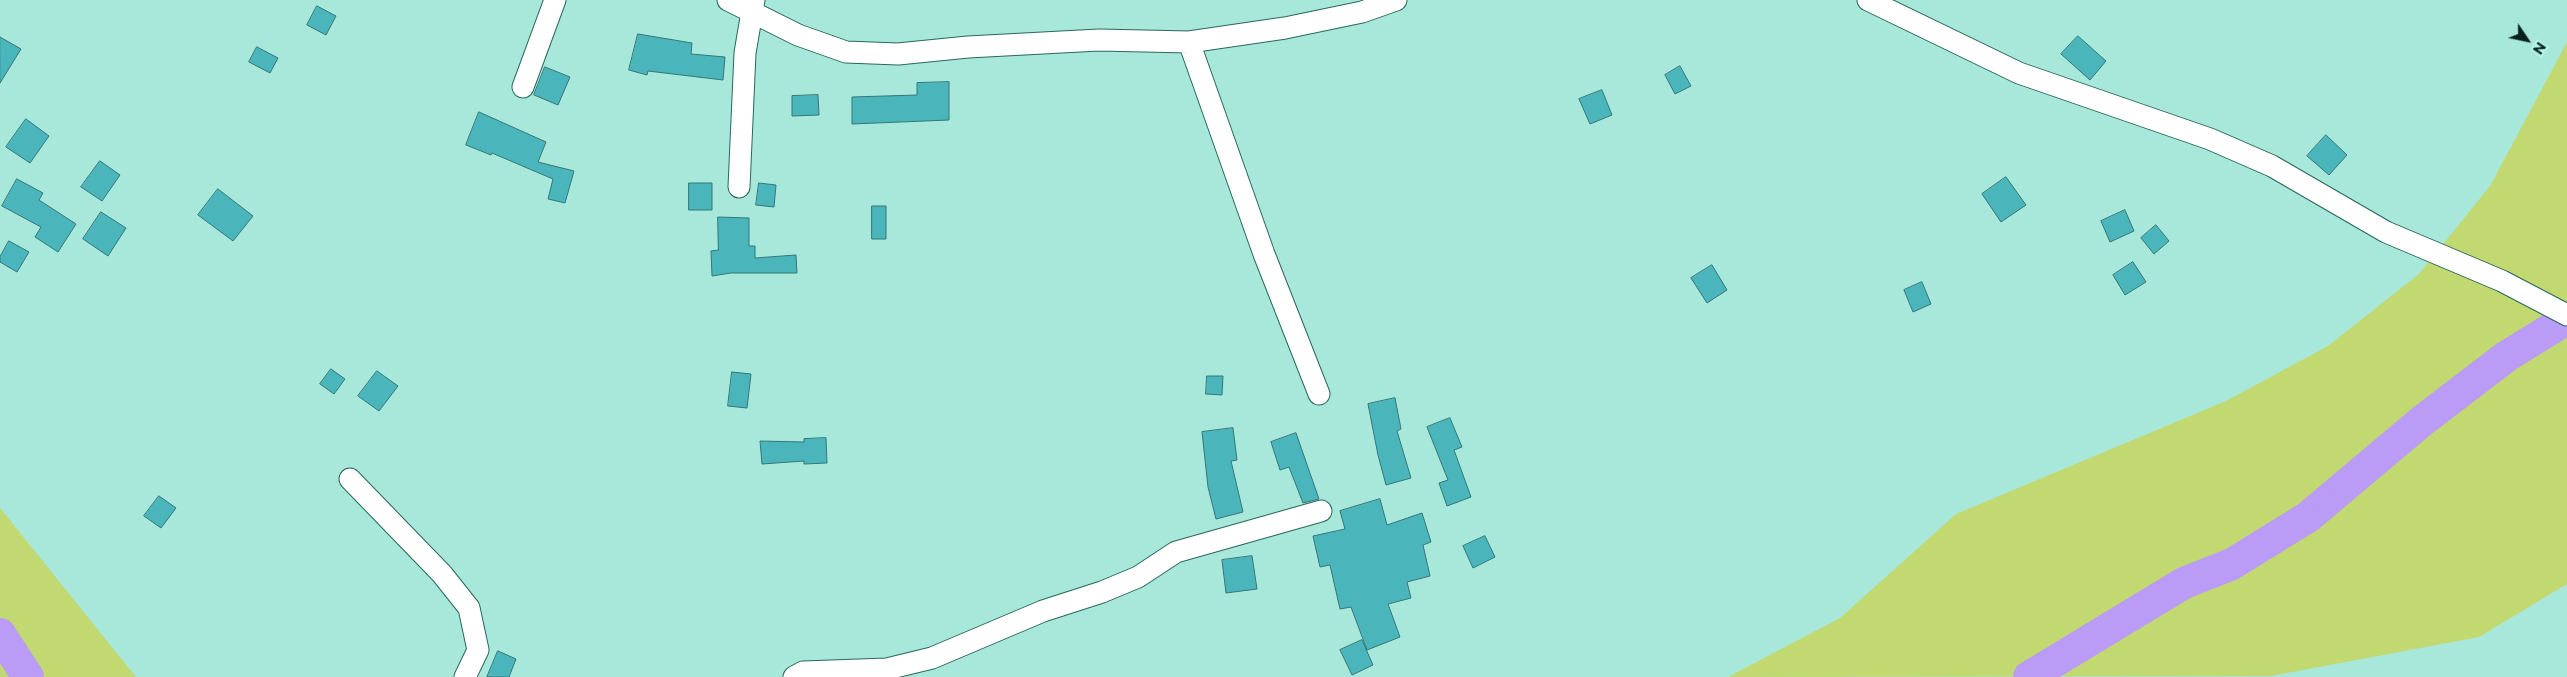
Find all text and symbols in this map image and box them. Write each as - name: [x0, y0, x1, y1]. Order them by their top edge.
- north arrow: [2502, 15, 2552, 65]
- text: N: [2529, 39, 2550, 58]

